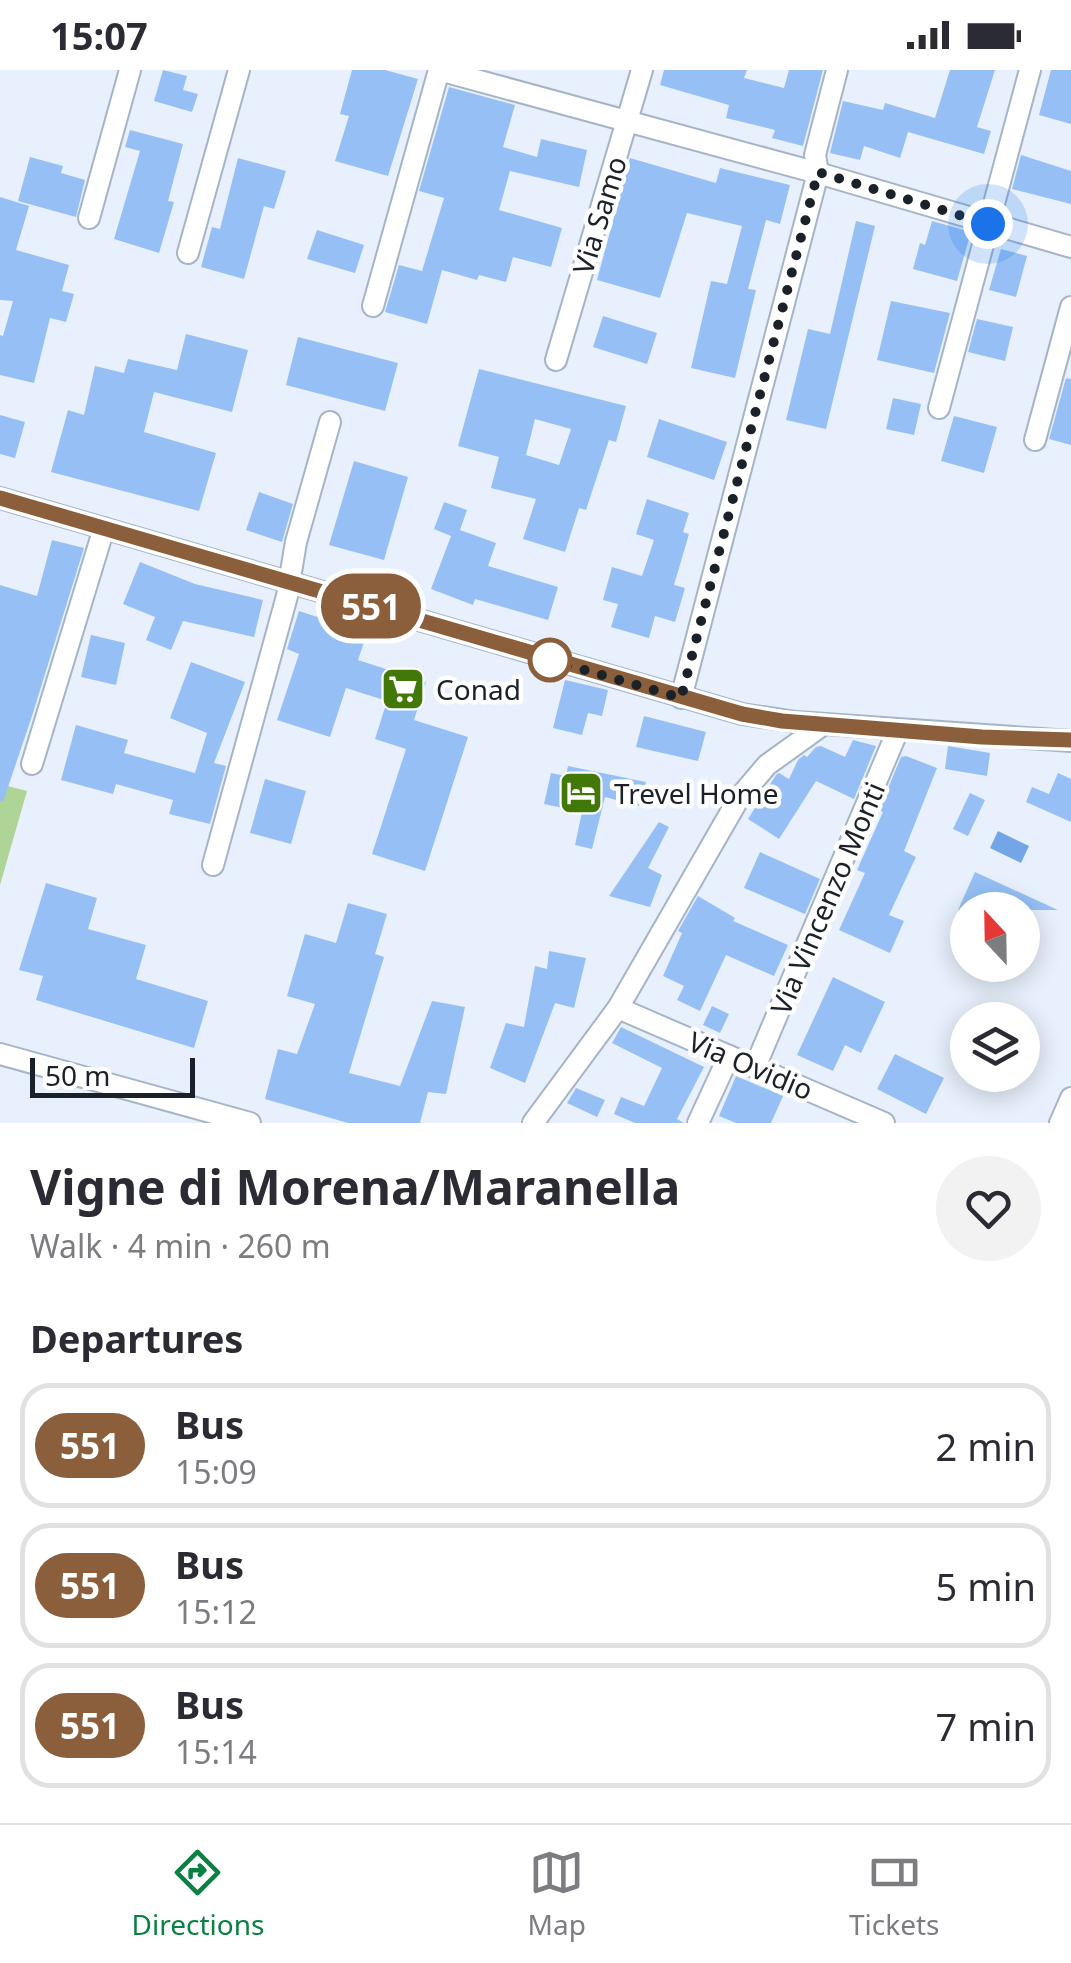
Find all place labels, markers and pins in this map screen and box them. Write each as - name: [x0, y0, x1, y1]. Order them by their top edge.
- unlabelled marker: [529, 639, 571, 681]
- supermarket icon: Conad: [380, 666, 426, 712]
- place label: Conad: [436, 670, 521, 708]
- hotel icon: Trevel Home: [558, 770, 604, 816]
- place label: Trevel Home: [614, 774, 779, 812]

